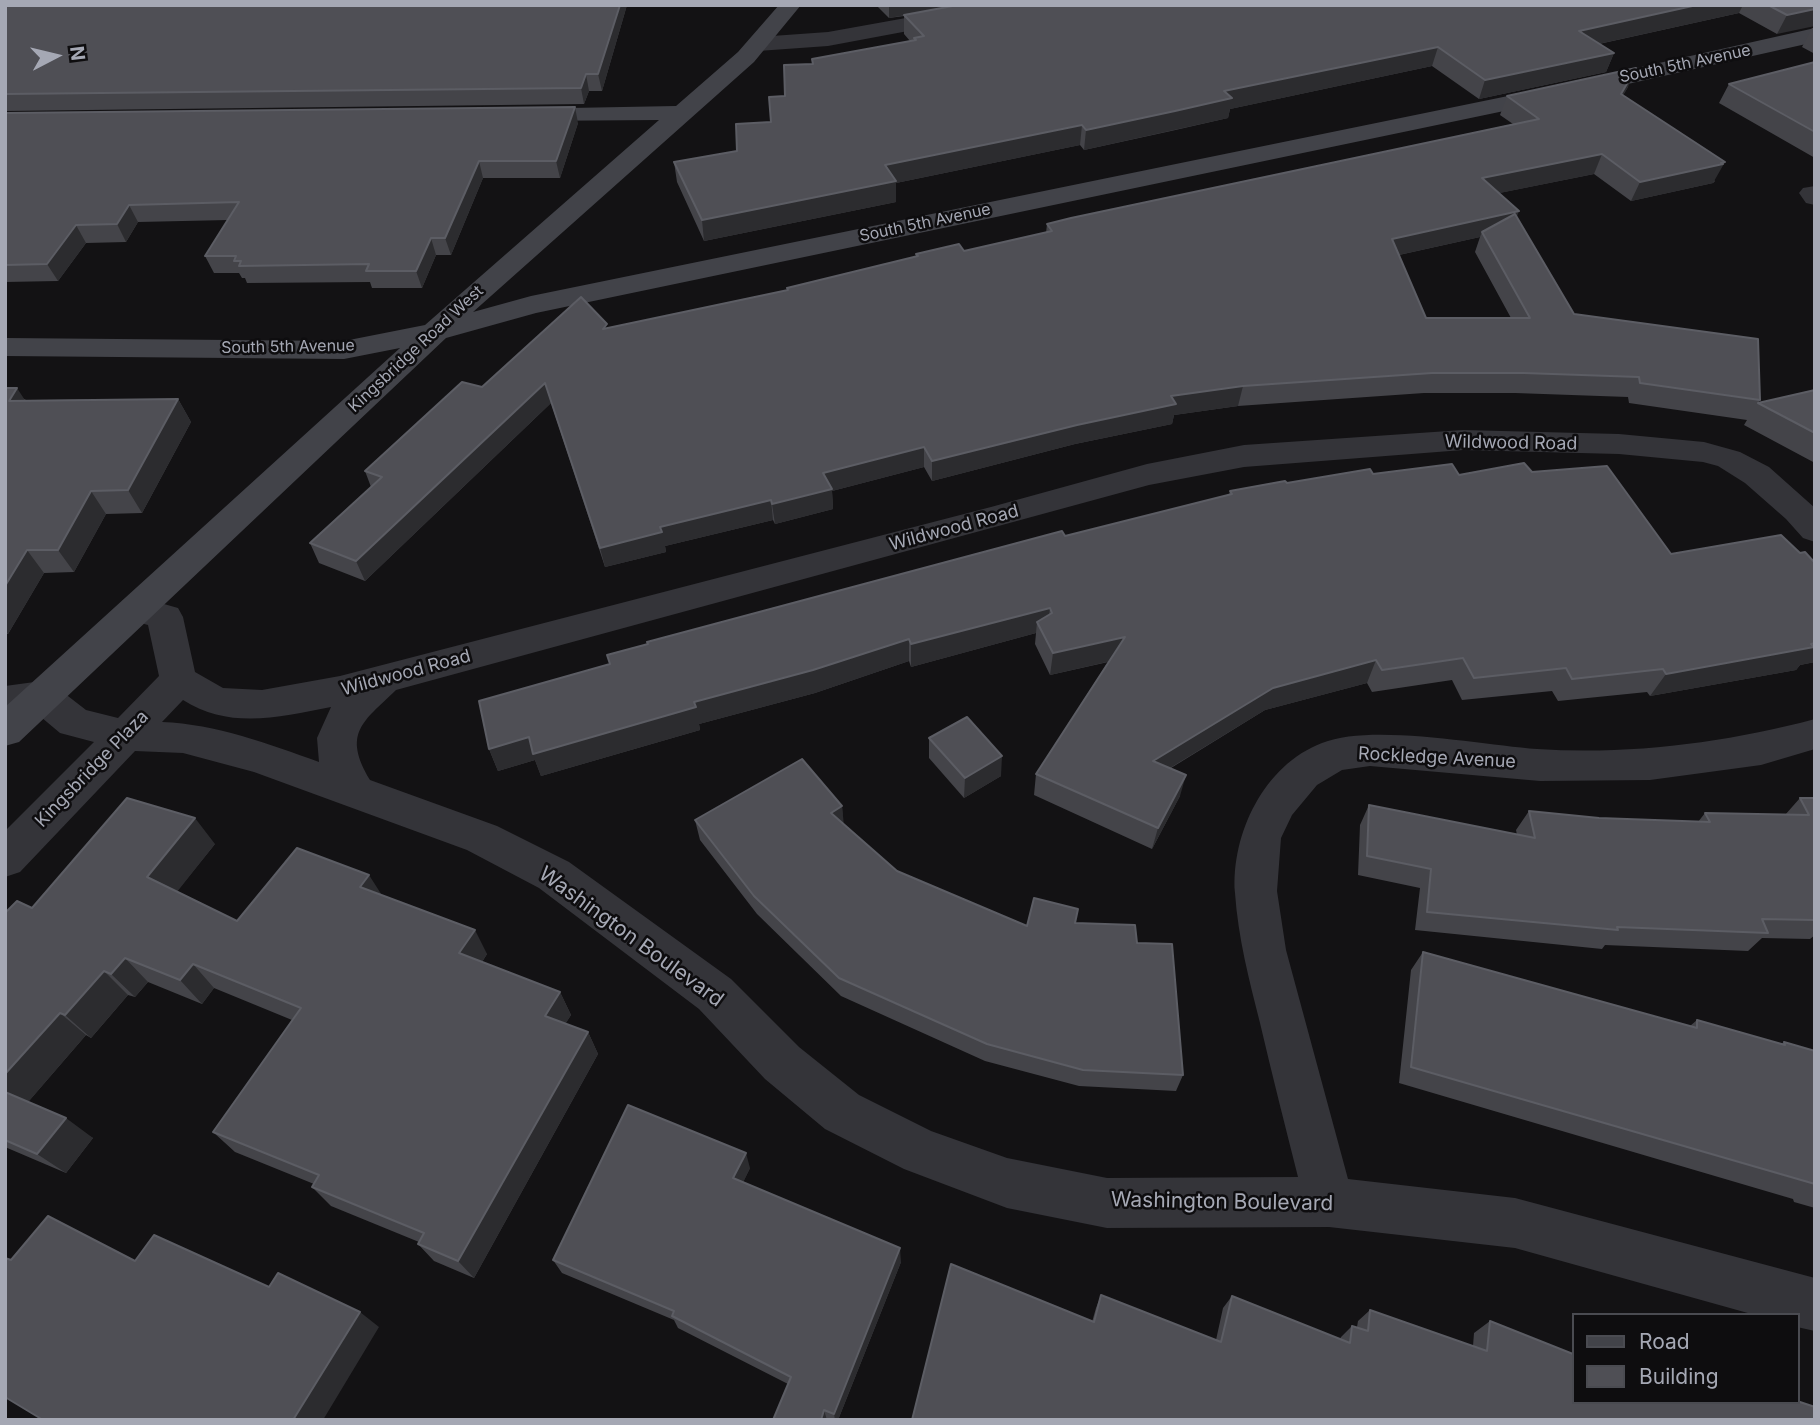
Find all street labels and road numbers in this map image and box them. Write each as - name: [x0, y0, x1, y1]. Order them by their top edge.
- street label: South 5th Avenue: [1618, 41, 1752, 87]
- street label: South 5th Avenue: [858, 200, 992, 246]
- street label: Kingsbridge Road West: [345, 282, 487, 416]
- street label: South 5th Avenue: [221, 336, 355, 358]
- street label: Wildwood Road: [1444, 431, 1578, 455]
- street label: Wildwood Road: [887, 500, 1021, 556]
- street label: Wildwood Road: [339, 645, 473, 701]
- street label: Kingsbridge Plaza: [31, 706, 153, 832]
- street label: Rockledge Avenue: [1358, 743, 1516, 773]
- street label: Washington Boulevard: [534, 861, 728, 1013]
- street label: Washington Boulevard: [1111, 1187, 1333, 1217]

